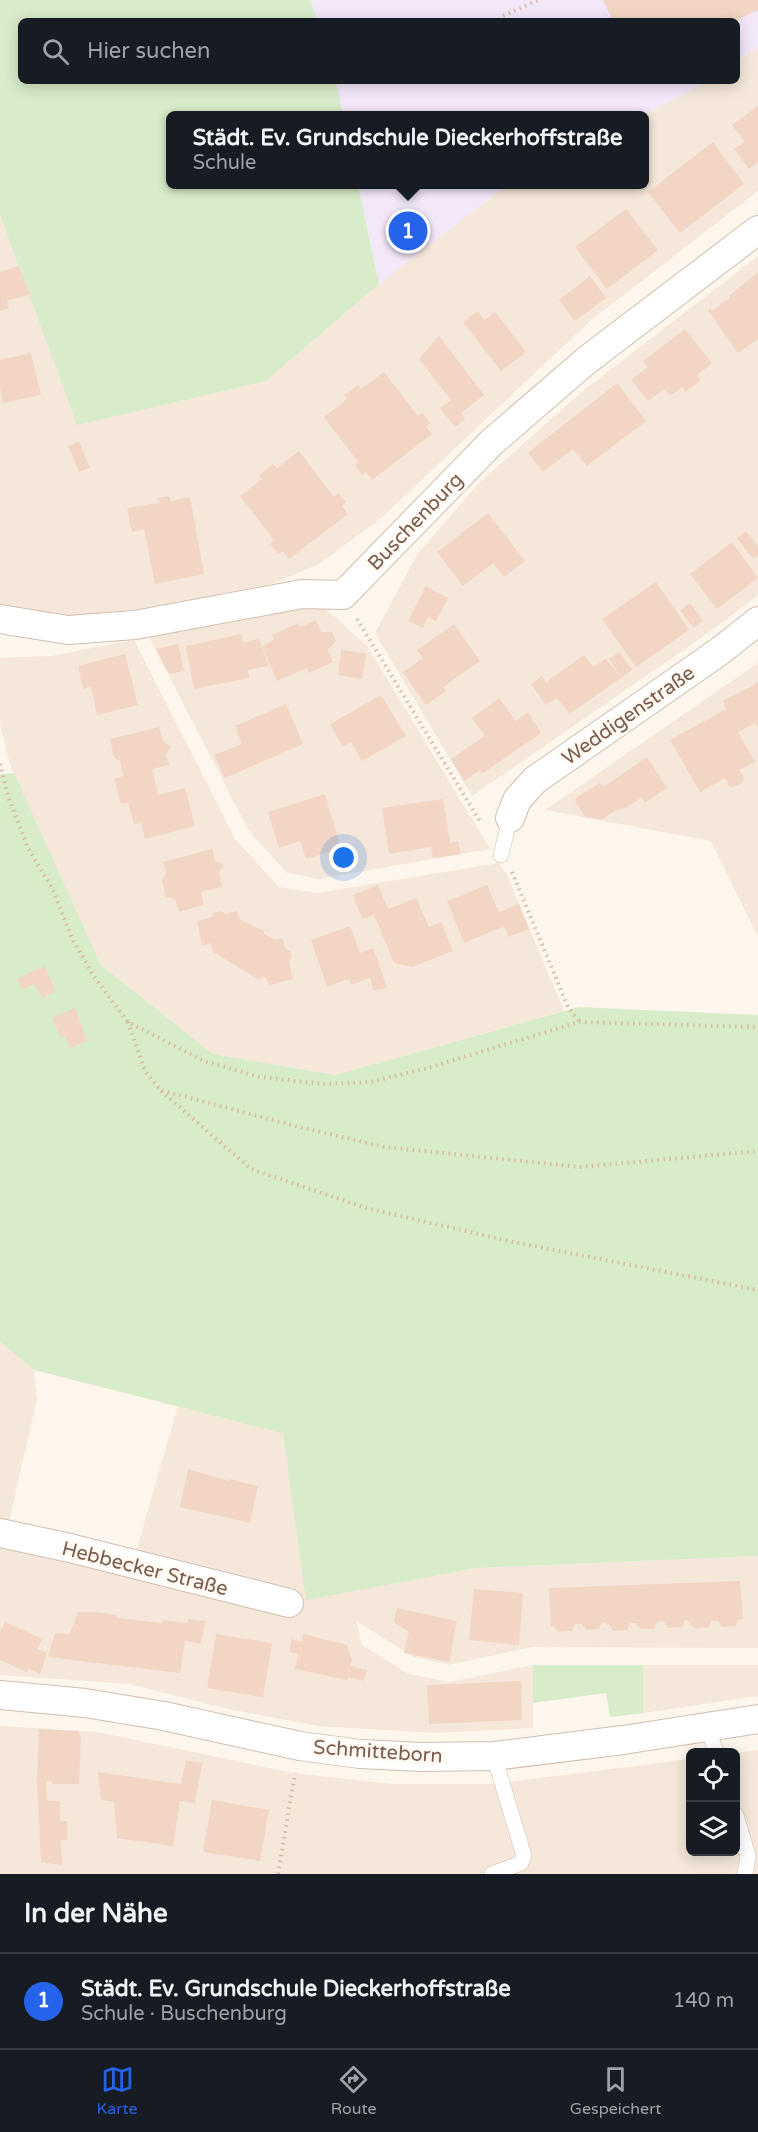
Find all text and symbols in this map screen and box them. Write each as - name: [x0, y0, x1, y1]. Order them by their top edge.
- search box: [18, 18, 740, 84]
- icon: search: [39, 35, 72, 68]
- text: Hier suchen: [87, 38, 210, 64]
- popup: [166, 111, 649, 189]
- text: Städt. Ev. Grundschule Dieckerhoffstraße: [193, 125, 622, 151]
- text: Schule: [193, 151, 256, 175]
- pin: 1: [388, 208, 428, 254]
- street label: Buschenburg: [363, 468, 468, 576]
- street label: Weddigenstraße: [558, 661, 700, 771]
- your location: [329, 843, 358, 872]
- street label: Hebbecker Straße: [59, 1537, 230, 1601]
- street label: Schmitteborn: [312, 1736, 443, 1768]
- map controls: [686, 1748, 740, 1856]
- button: locate: [686, 1748, 740, 1802]
- button: layers: [686, 1802, 740, 1856]
- text: In der Nähe: [24, 1898, 168, 1929]
- text: Städt. Ev. Grundschule Dieckerhoffstraße: [81, 1976, 511, 2002]
- text: 1: [37, 1989, 50, 2013]
- text: 140 m: [673, 1989, 734, 2013]
- text: Schule · Buschenburg: [81, 2002, 287, 2026]
- tab: Karte: [97, 2063, 138, 2119]
- tab: Route: [331, 2063, 377, 2119]
- tab: Gespeichert: [570, 2063, 661, 2119]

